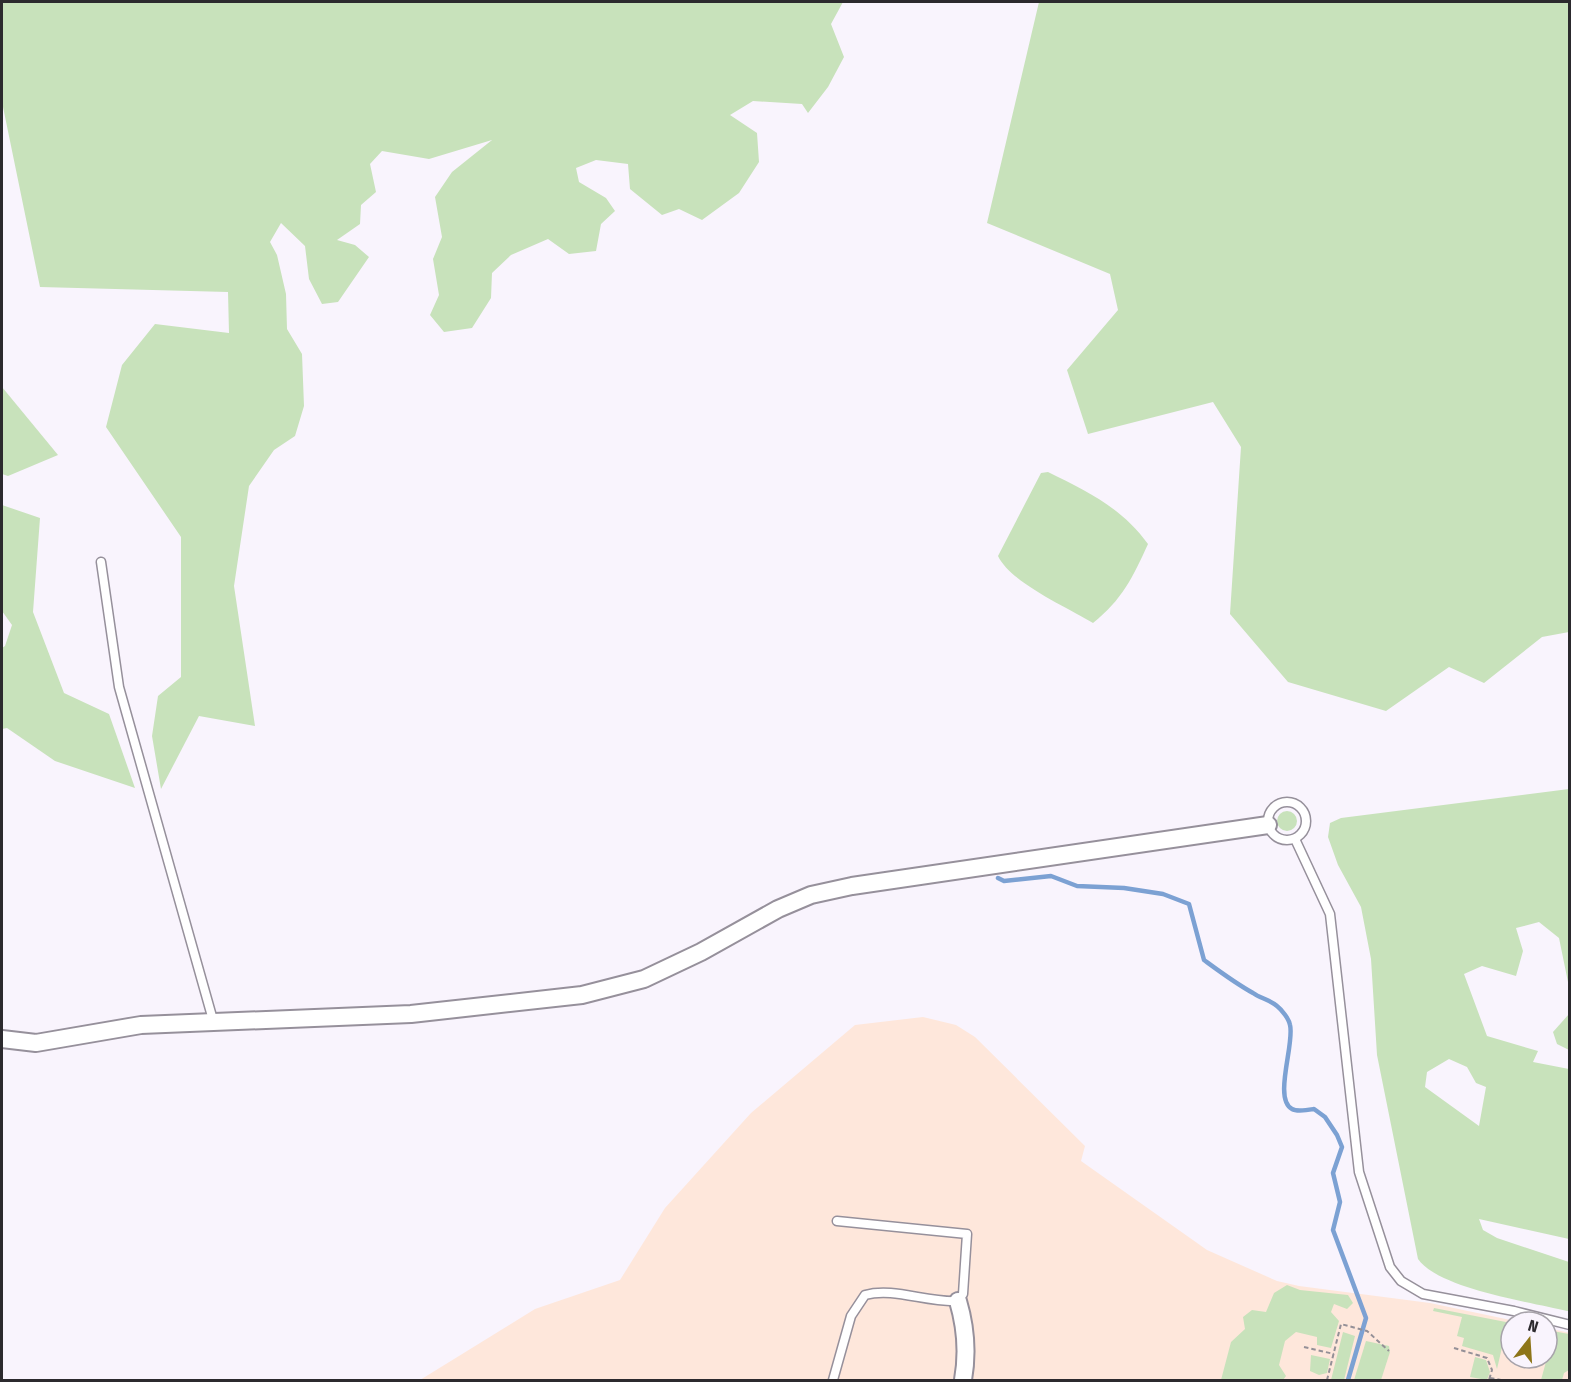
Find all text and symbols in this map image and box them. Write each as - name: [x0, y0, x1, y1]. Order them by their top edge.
- north arrow: [1499, 1310, 1559, 1370]
- text: N: [1526, 1316, 1541, 1337]

